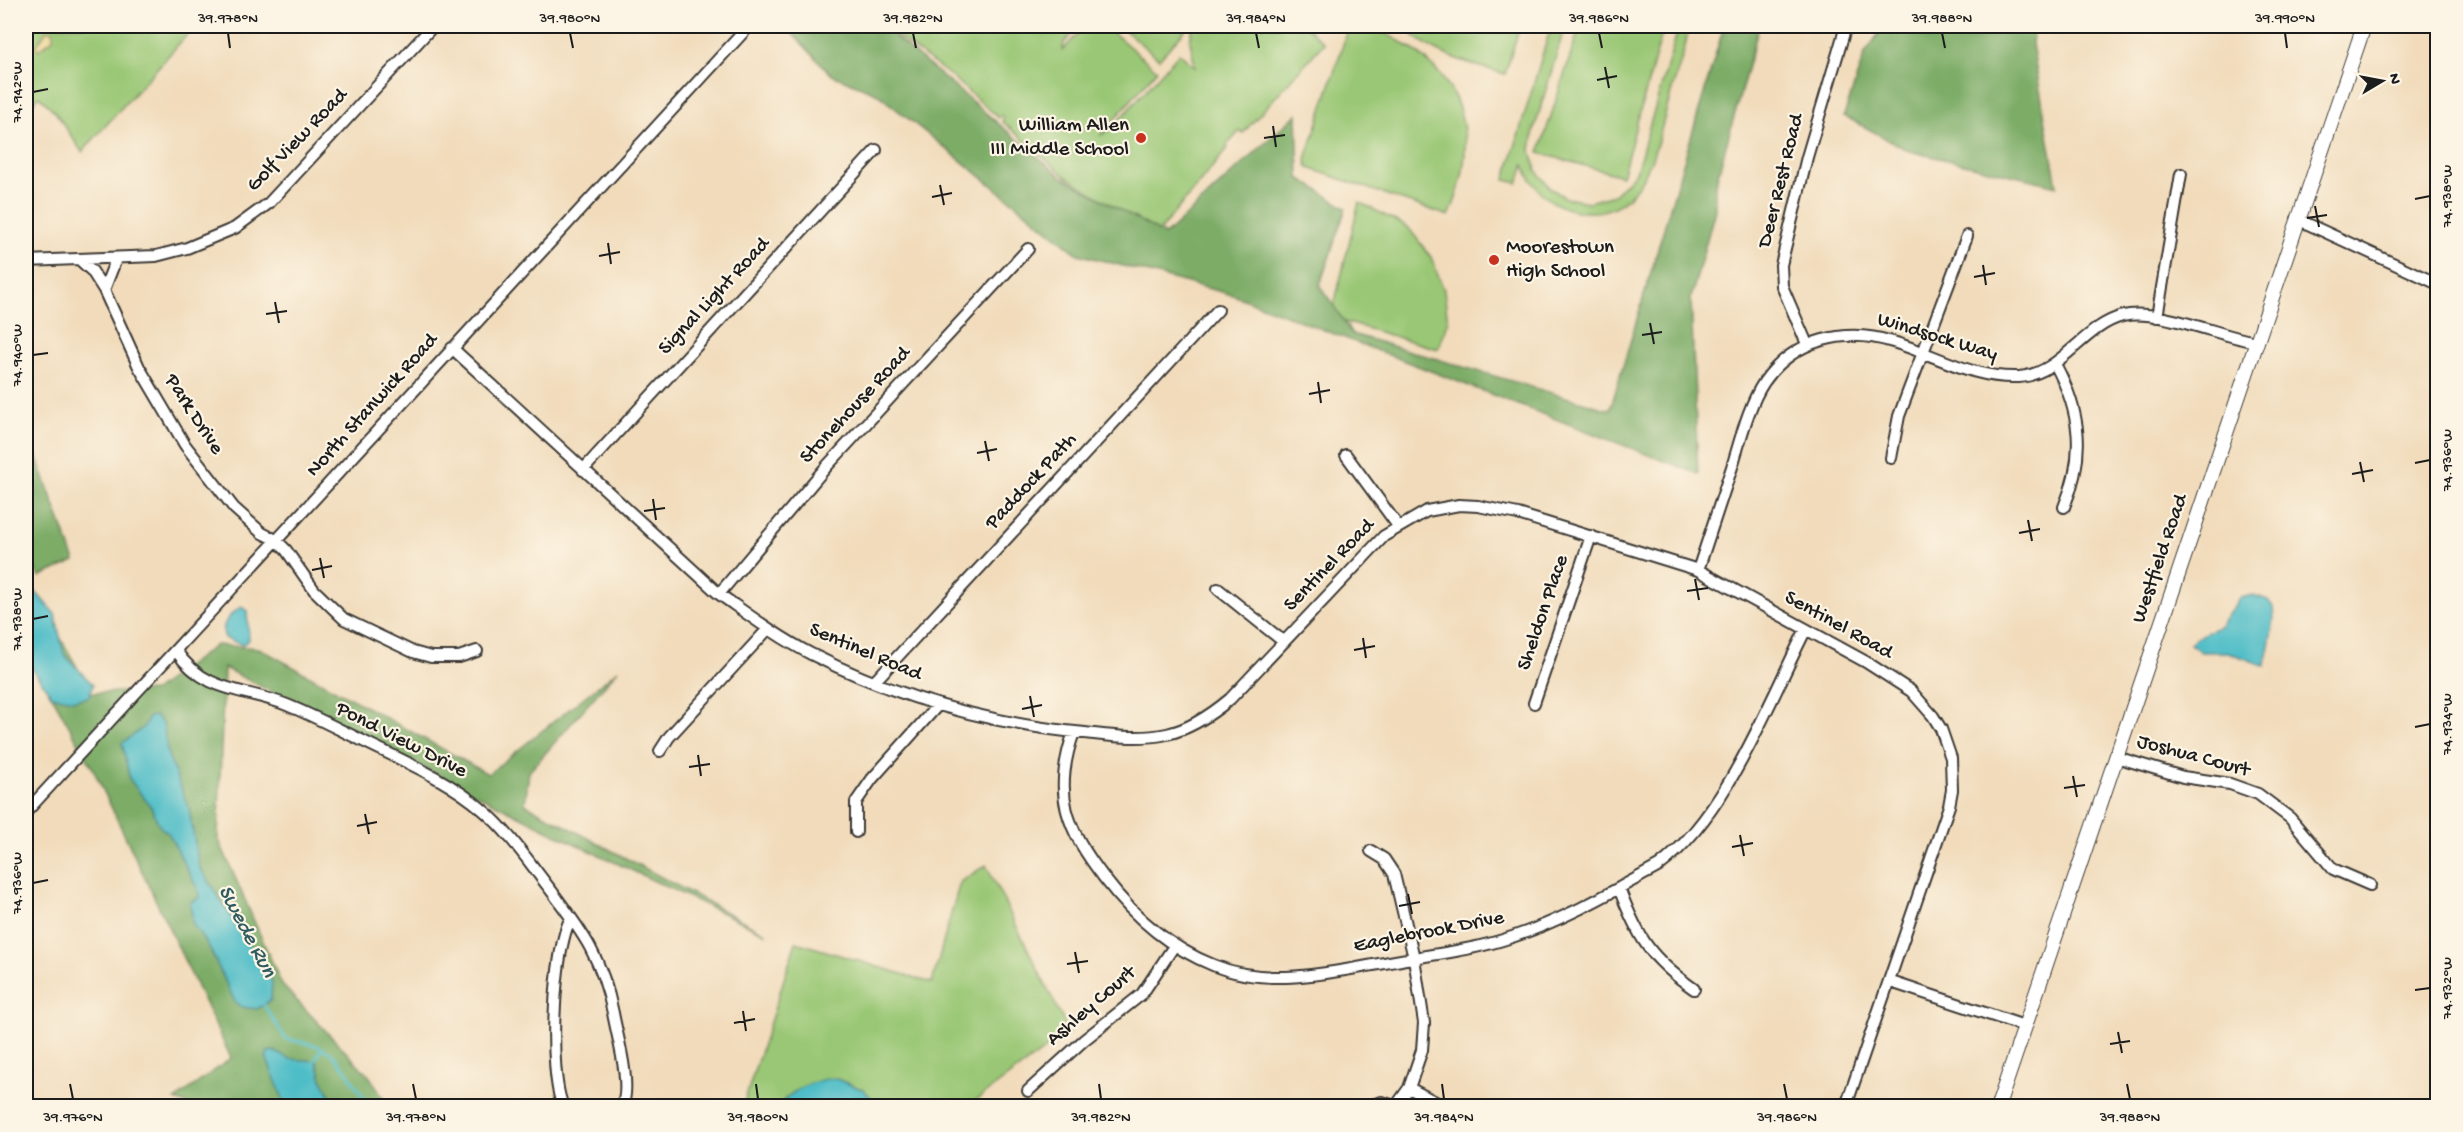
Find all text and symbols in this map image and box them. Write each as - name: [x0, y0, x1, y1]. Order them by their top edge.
- text: 39.978°N: [197, 10, 258, 28]
- text: 39.980°N: [539, 10, 601, 28]
- text: 39.982°N: [882, 10, 943, 28]
- text: 39.984°N: [1225, 10, 1286, 28]
- text: 39.986°N: [1568, 10, 1629, 28]
- text: 39.988°N: [1911, 10, 1972, 28]
- text: 39.990°N: [2254, 10, 2315, 28]
- north arrow: [2352, 51, 2412, 111]
- text: 74.942°W: [9, 61, 27, 124]
- text: N: [2383, 72, 2404, 86]
- street label: Golf View Road: [242, 83, 355, 198]
- street label: Deer Rest Road: [1753, 110, 1811, 252]
- place label: William Allen III Middle School: [990, 114, 1129, 163]
- marker: William Allen III Middle School: [1134, 131, 1148, 145]
- text: 74.938°W: [2439, 164, 2457, 228]
- street label: Signal Light Road: [654, 232, 777, 361]
- place label: Moorestown High School: [1506, 236, 1614, 285]
- marker: Moorestown High School: [1487, 253, 1501, 267]
- street label: Windsock Way: [1874, 308, 2000, 368]
- text: 74.940°W: [9, 324, 27, 387]
- street label: North Stanwick Road: [302, 328, 445, 483]
- street label: Stonehouse Road: [795, 341, 918, 470]
- street label: Park Drive: [157, 369, 229, 461]
- street label: Paddock Path: [980, 428, 1083, 536]
- text: 74.936°W: [2439, 429, 2457, 492]
- street label: Westfield Road: [2127, 490, 2195, 627]
- street label: Sentinel Road: [1279, 513, 1382, 618]
- street label: Sheldon Place: [1513, 551, 1576, 674]
- street label: Sentinel Road: [1779, 586, 1898, 667]
- text: 74.938°W: [9, 587, 27, 651]
- street label: Sentinel Road: [805, 618, 927, 689]
- text: 74.934°W: [2439, 693, 2457, 756]
- street label: Pond View Drive: [330, 697, 472, 785]
- street label: Joshua Court: [2134, 730, 2254, 785]
- text: 74.936°W: [9, 852, 27, 915]
- water label: Swede Run: [211, 882, 281, 983]
- street label: Eaglebrook Drive: [1352, 906, 1507, 960]
- text: 74.932°W: [2439, 957, 2457, 1020]
- street label: Ashley Court: [1042, 960, 1144, 1053]
- text: 39.976°N: [42, 1109, 103, 1127]
- text: 39.978°N: [385, 1109, 446, 1127]
- text: 39.980°N: [727, 1109, 789, 1127]
- text: 39.982°N: [1070, 1109, 1131, 1127]
- text: 39.984°N: [1413, 1109, 1474, 1127]
- text: 39.986°N: [1756, 1109, 1817, 1127]
- text: 39.988°N: [2099, 1109, 2160, 1127]

